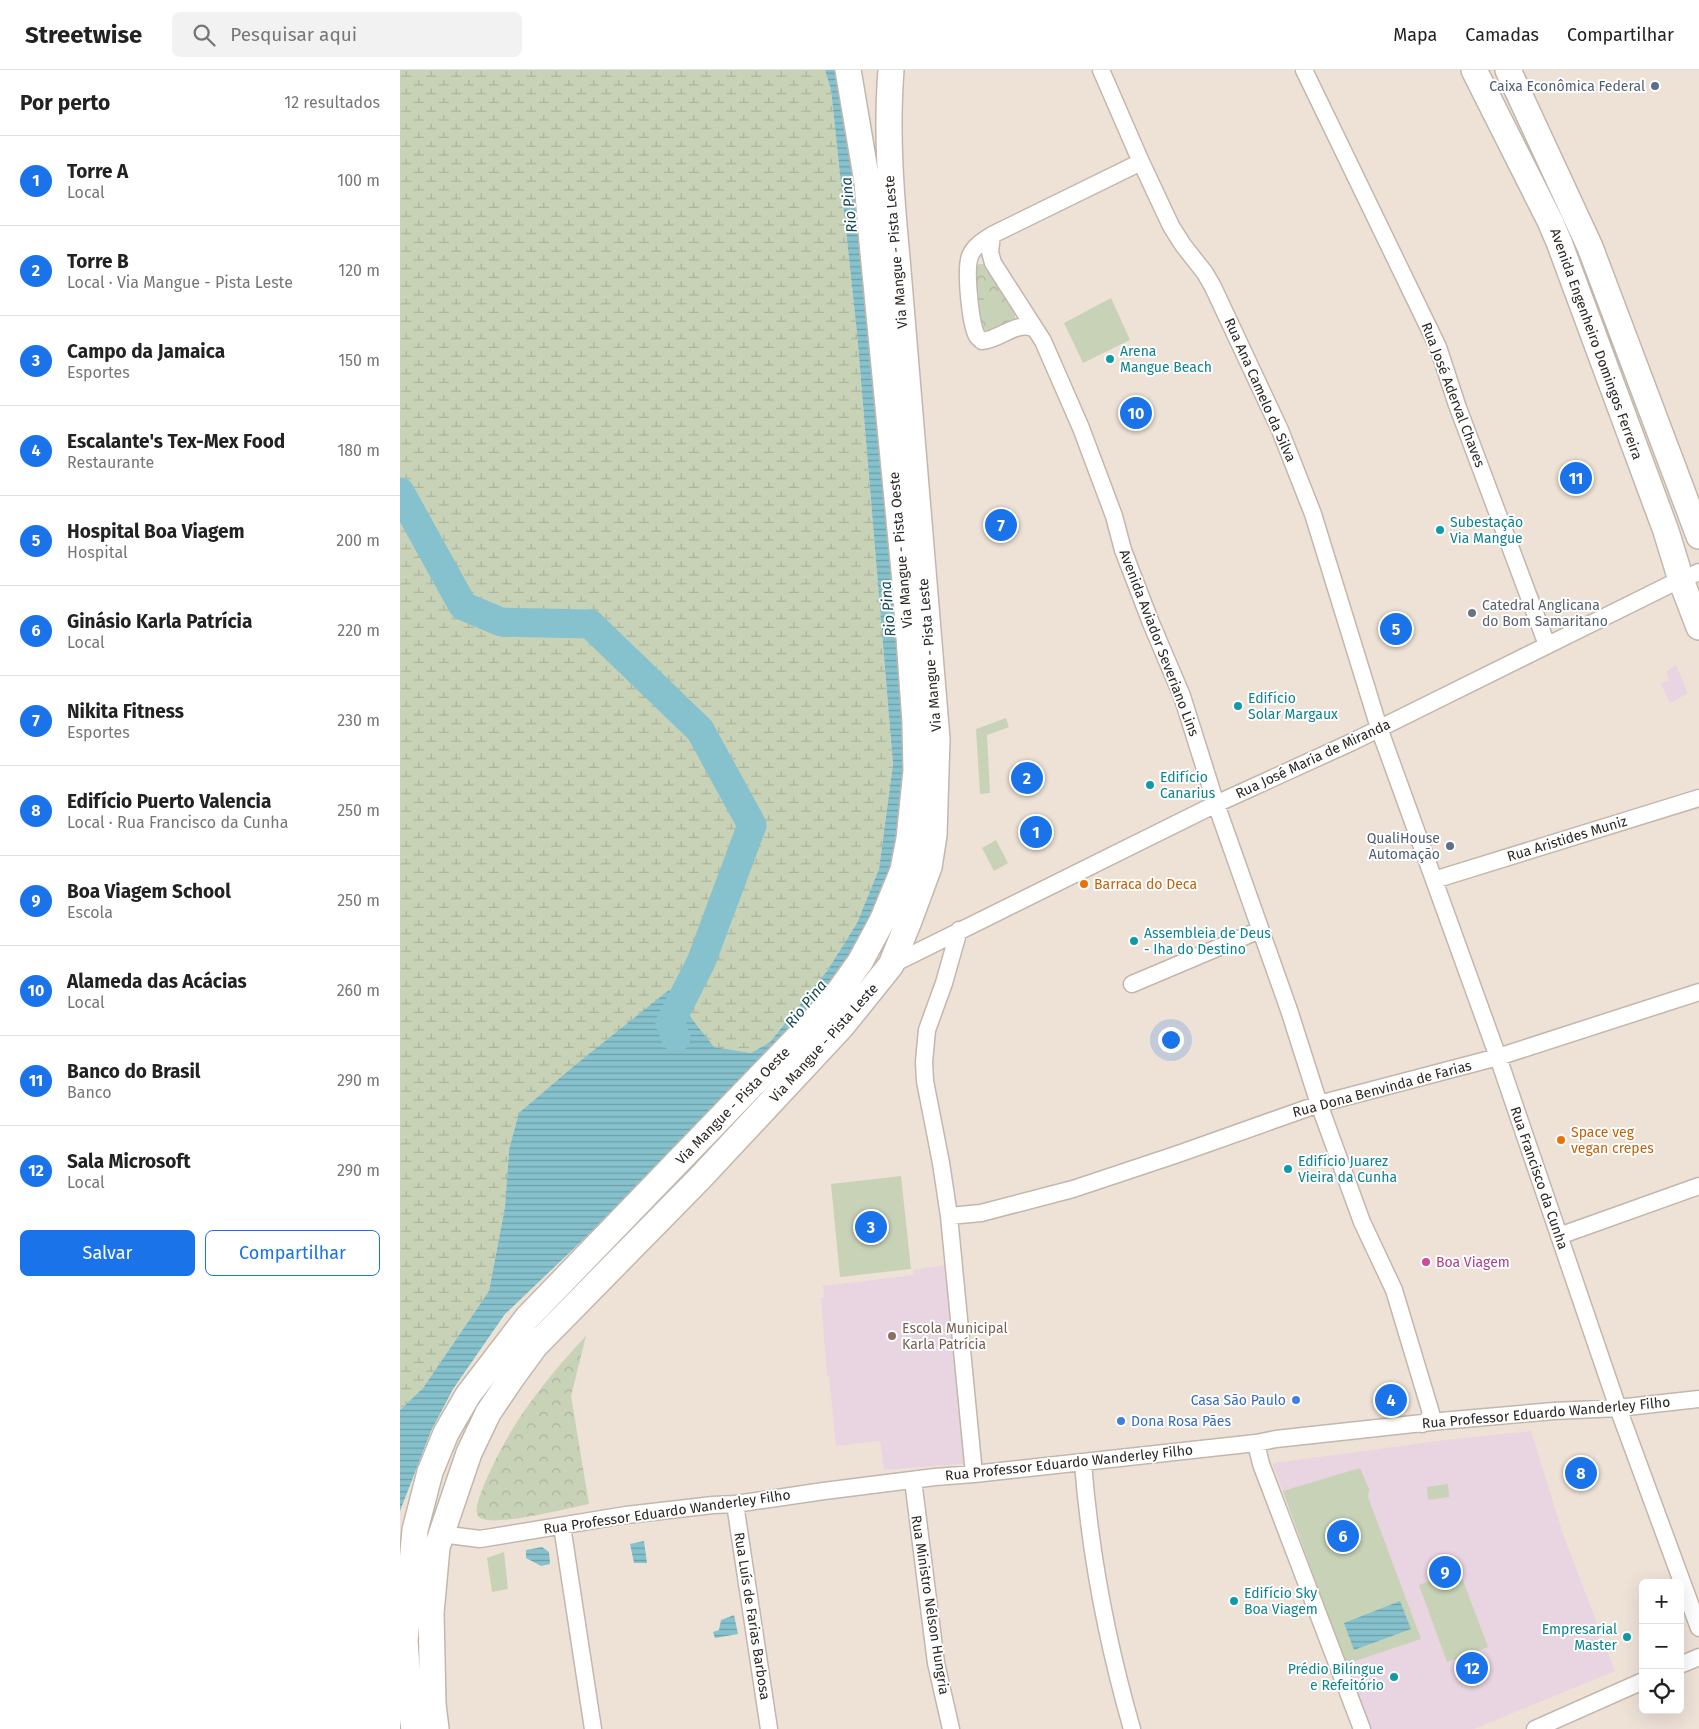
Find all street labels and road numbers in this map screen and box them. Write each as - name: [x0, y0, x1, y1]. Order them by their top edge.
- street label: Via Mangue - Pista Leste: [881, 175, 911, 329]
- street label: Avenida Engenheiro Domingos Ferreira: [1546, 226, 1646, 462]
- street label: Rua Ana Camelo da Silva: [1221, 315, 1299, 465]
- street label: Rua José Aderval Chaves: [1417, 320, 1489, 470]
- street label: Via Mangue - Pista Oeste: [886, 471, 916, 629]
- street label: Avenida Aviador Severiano Lins: [1115, 547, 1203, 739]
- street label: Via Mangue - Pista Leste: [915, 578, 945, 732]
- street label: Rua José Maria de Miranda: [1233, 716, 1393, 802]
- street label: Rua Aristides Muniz: [1505, 813, 1629, 865]
- street label: Via Mangue - Pista Leste: [766, 980, 882, 1106]
- street label: Via Mangue - Pista Oeste: [672, 1044, 794, 1168]
- street label: Rua Dona Benvinda de Farias: [1291, 1057, 1474, 1121]
- street label: Rua Francisco da Cunha: [1507, 1104, 1571, 1252]
- street label: Rua Professor Eduardo Wanderley Filho: [1421, 1394, 1671, 1432]
- street label: Rua Professor Eduardo Wanderley Filho: [944, 1442, 1194, 1484]
- street label: Rua Professor Eduardo Wanderley Filho: [542, 1486, 792, 1538]
- street label: Rua Ministro Nélson Hungria: [907, 1514, 953, 1696]
- street label: Rua Luís de Farias Barbosa: [730, 1531, 774, 1701]

